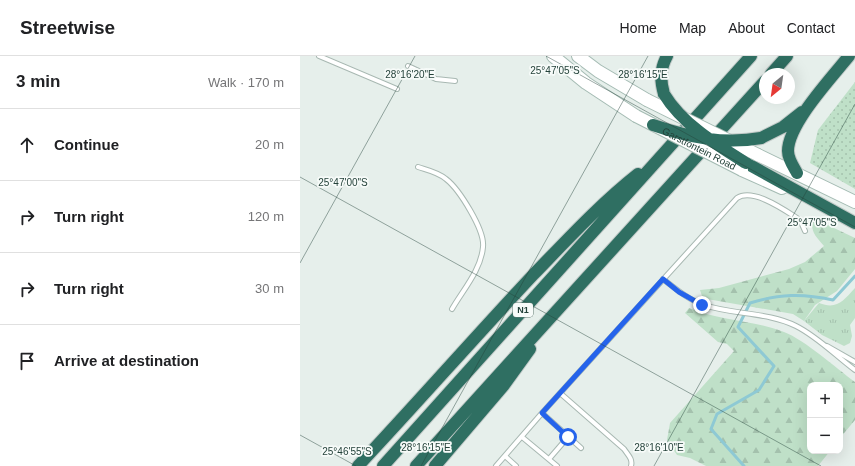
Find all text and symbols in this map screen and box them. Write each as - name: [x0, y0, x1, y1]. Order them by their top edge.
- text: Streetwise: [20, 17, 115, 38]
- text: Home: [620, 20, 657, 36]
- text: Map: [679, 20, 706, 36]
- text: About: [728, 20, 765, 36]
- text: Contact: [787, 20, 835, 36]
- text: 25°47'05"S: [530, 65, 580, 76]
- north arrow: [759, 68, 795, 104]
- text: 28°16'20"E: [385, 69, 435, 80]
- text: 28°16'15"E: [618, 69, 668, 80]
- text: 3 min: [16, 72, 60, 91]
- text: Walk · 170 m: [208, 75, 284, 90]
- street label: Garstfontein Road: [661, 125, 738, 172]
- icon: ahead: [16, 134, 38, 156]
- text: Continue: [54, 136, 119, 153]
- text: 20 m: [255, 137, 284, 152]
- text: 25°47'00"S: [318, 177, 368, 188]
- icon: right: [16, 206, 38, 228]
- text: Turn right: [54, 208, 124, 225]
- text: 120 m: [248, 209, 284, 224]
- text: 25°47'05"S: [787, 217, 837, 228]
- icon: right: [16, 278, 38, 300]
- text: Turn right: [54, 280, 124, 297]
- text: 30 m: [255, 281, 284, 296]
- route end: [693, 296, 711, 314]
- road number: N1: [513, 303, 533, 317]
- icon: arrive: [16, 350, 38, 372]
- text: Arrive at destination: [54, 352, 199, 369]
- map controls: [807, 382, 843, 454]
- button: +: [807, 382, 843, 418]
- button: −: [807, 418, 843, 454]
- route start: [559, 428, 577, 446]
- text: 28°16'15"E: [401, 442, 451, 453]
- text: 28°16'10"E: [634, 442, 684, 453]
- text: 25°46'55"S: [322, 446, 372, 457]

